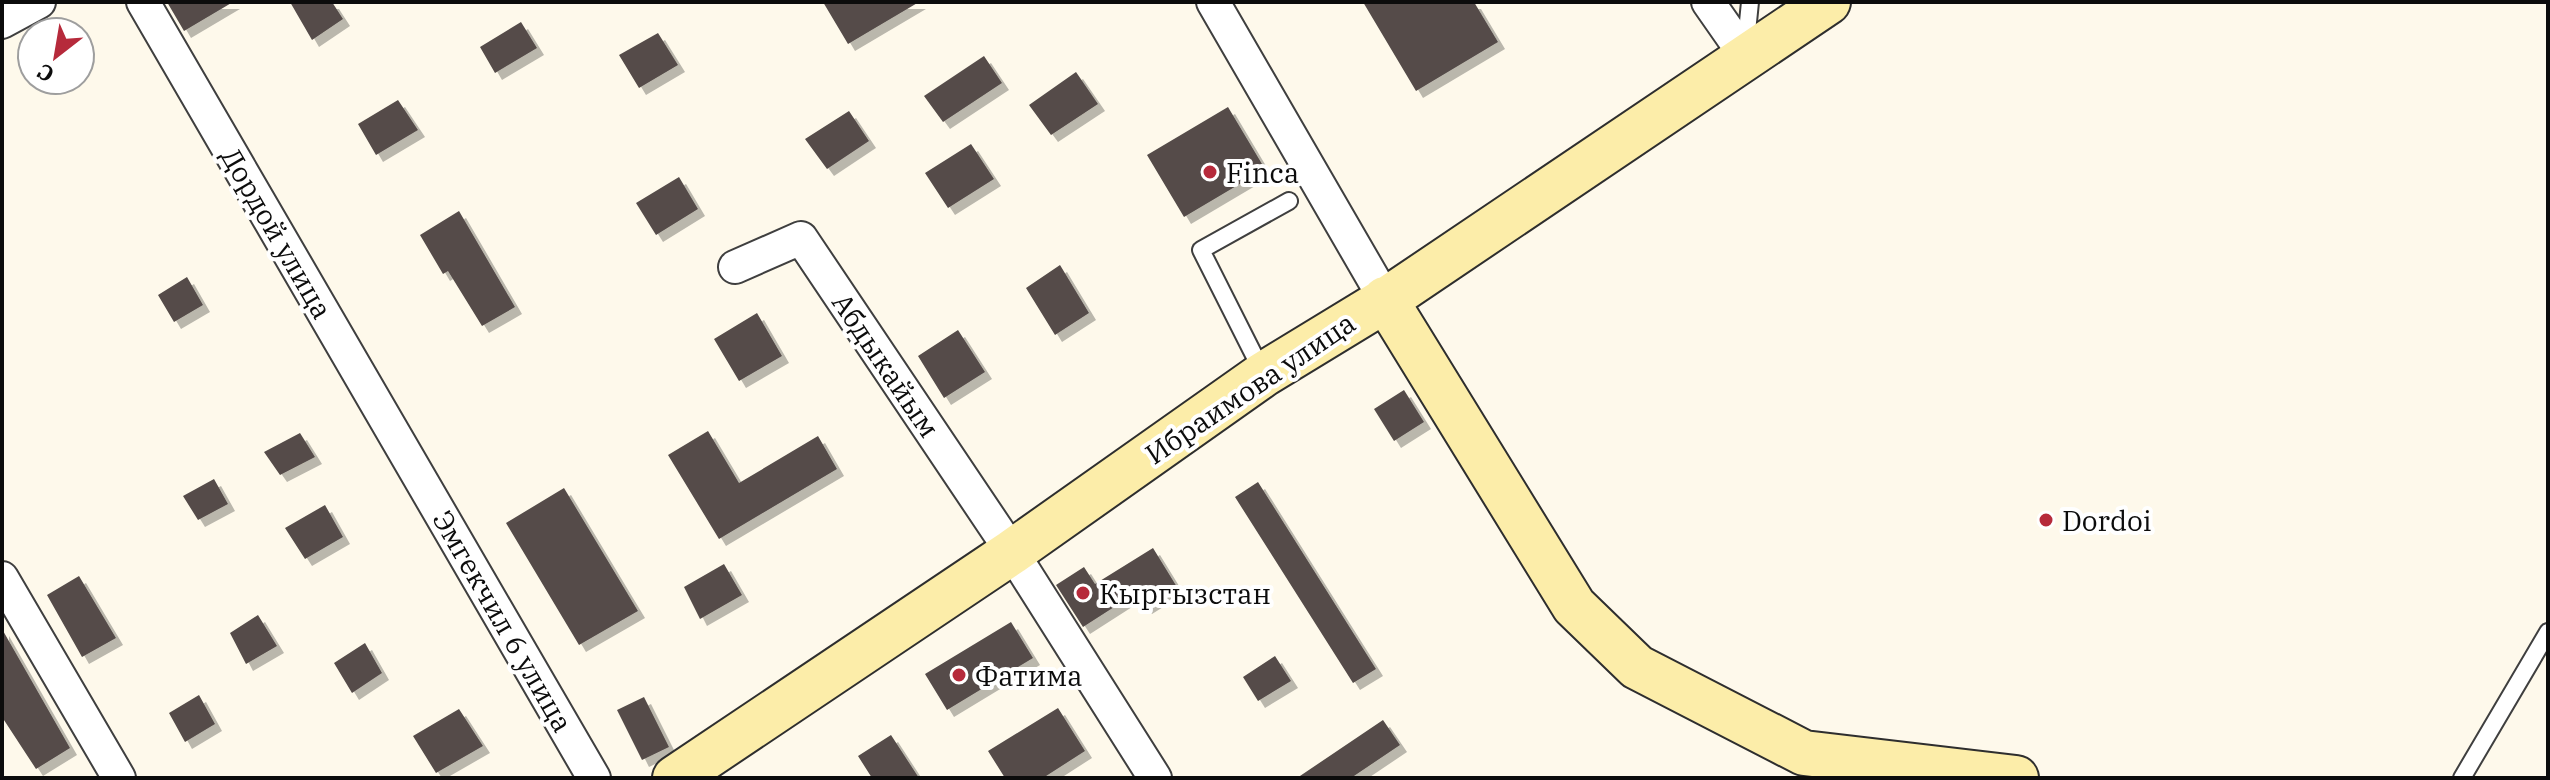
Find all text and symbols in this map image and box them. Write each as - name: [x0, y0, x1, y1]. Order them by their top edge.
- north arrow: [16, 16, 96, 96]
- text: С: [32, 57, 59, 90]
- street label: Дордой улица: [213, 141, 341, 325]
- place label: Finca: [1226, 154, 1299, 191]
- marker: Finca: [1201, 163, 1219, 181]
- street label: Абдыкайым: [824, 285, 948, 445]
- street label: Ибраимова улица: [1138, 304, 1362, 472]
- place label: Dordoi: [2062, 502, 2152, 539]
- street label: Эмгекчил 6 улица: [425, 504, 581, 738]
- marker: Dordoi: [2037, 511, 2055, 529]
- place label: Кыргызстан: [1099, 575, 1271, 612]
- marker: Кыргызстан: [1074, 584, 1092, 602]
- place label: Фатима: [975, 657, 1083, 694]
- marker: Фатима: [950, 666, 968, 684]

